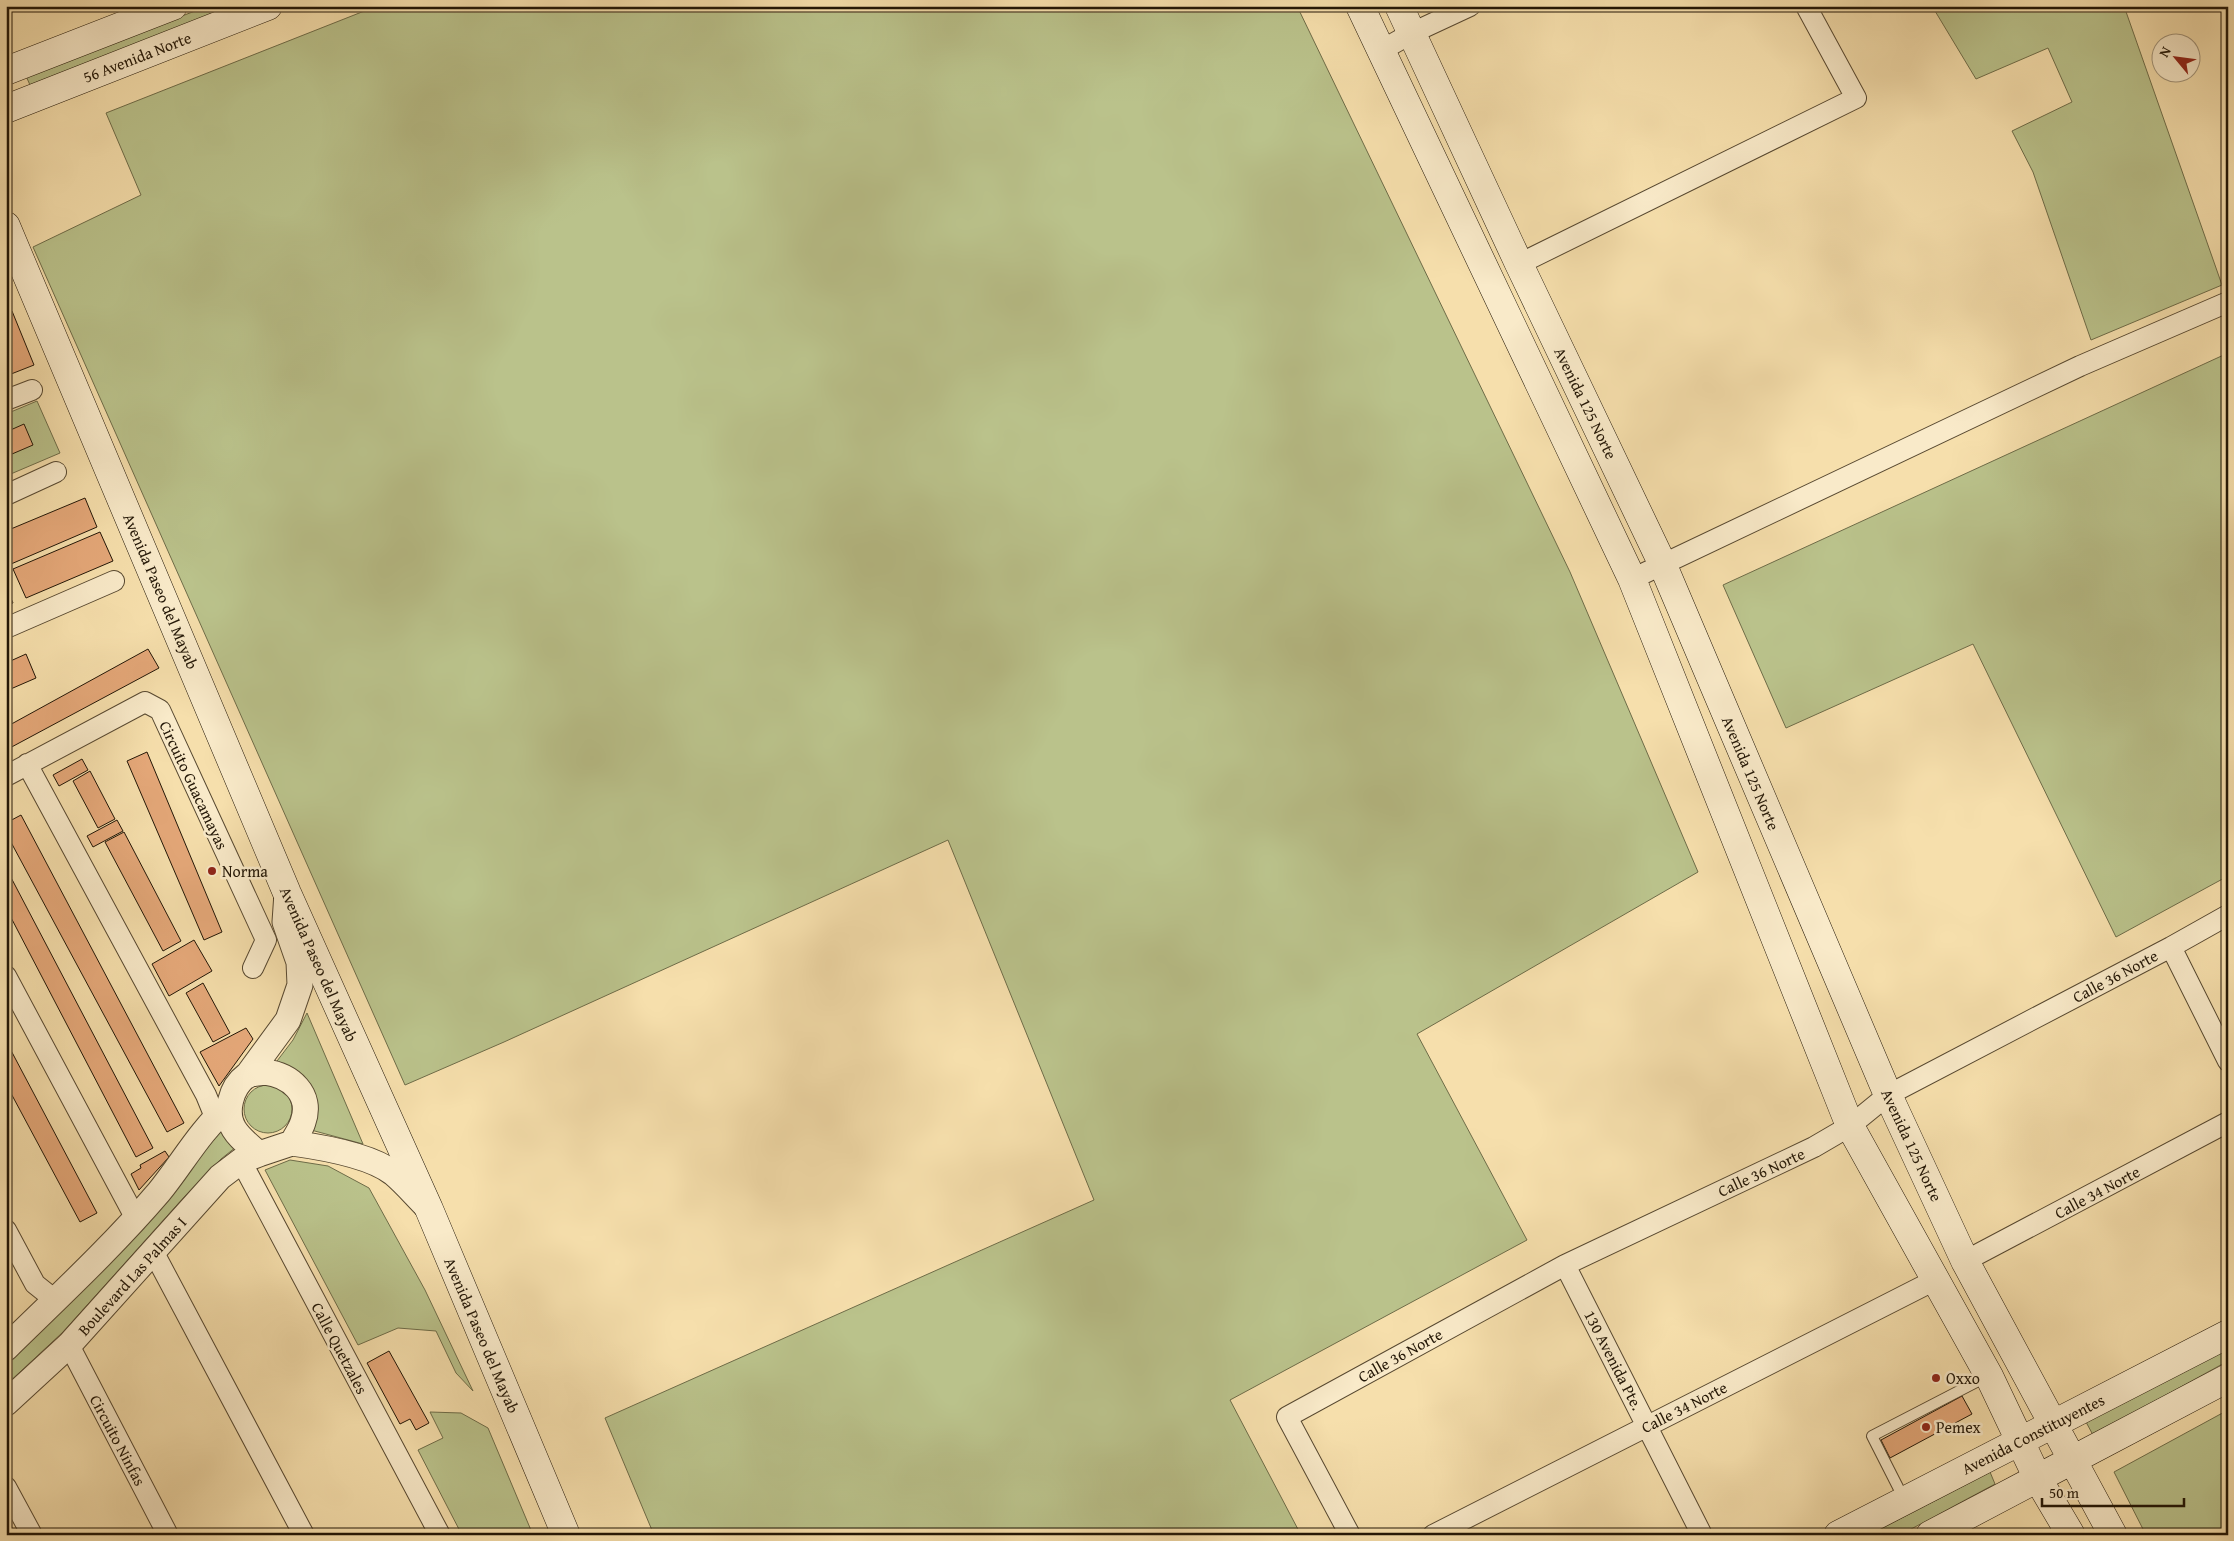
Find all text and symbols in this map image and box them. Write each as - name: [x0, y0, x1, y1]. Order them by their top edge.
- street label: 56 Avenida Norte: [79, 25, 195, 89]
- north arrow: [2152, 32, 2202, 82]
- text: N: [2154, 42, 2176, 61]
- street label: Avenida 125 Norte: [1548, 343, 1624, 463]
- street label: Avenida Paseo del Mayab: [117, 509, 205, 673]
- street label: Avenida 125 Norte: [1716, 712, 1786, 834]
- street label: Circuito Guacamayas: [154, 717, 234, 853]
- place label: Norma: [222, 859, 268, 883]
- marker: Norma: [206, 865, 218, 877]
- street label: Avenida Paseo del Mayab: [274, 883, 364, 1045]
- street label: Calle 36 Norte: [2068, 943, 2162, 1009]
- street label: Avenida 125 Norte: [1875, 1085, 1949, 1205]
- street label: Calle 36 Norte: [1714, 1141, 1808, 1203]
- street label: Calle 34 Norte: [2050, 1159, 2144, 1225]
- street label: Boulevard Las Palmas I: [72, 1211, 192, 1341]
- street label: Avenida Paseo del Mayab: [438, 1253, 526, 1417]
- street label: Calle Quetzales: [306, 1298, 374, 1398]
- street label: 130 Avenida Pte.: [1578, 1306, 1650, 1414]
- street label: Calle 36 Norte: [1353, 1322, 1447, 1388]
- place label: Oxxo: [1946, 1366, 1980, 1390]
- marker: Oxxo: [1930, 1372, 1942, 1384]
- street label: Calle 34 Norte: [1637, 1375, 1731, 1439]
- street label: Avenida Constituyentes: [1957, 1388, 2109, 1480]
- street label: Circuito Ninfas: [84, 1390, 152, 1490]
- place label: Pemex: [1936, 1415, 1981, 1439]
- marker: Pemex: [1920, 1421, 1932, 1433]
- scale bar: [2042, 1476, 2184, 1508]
- text: 50 m: [2049, 1482, 2080, 1503]

